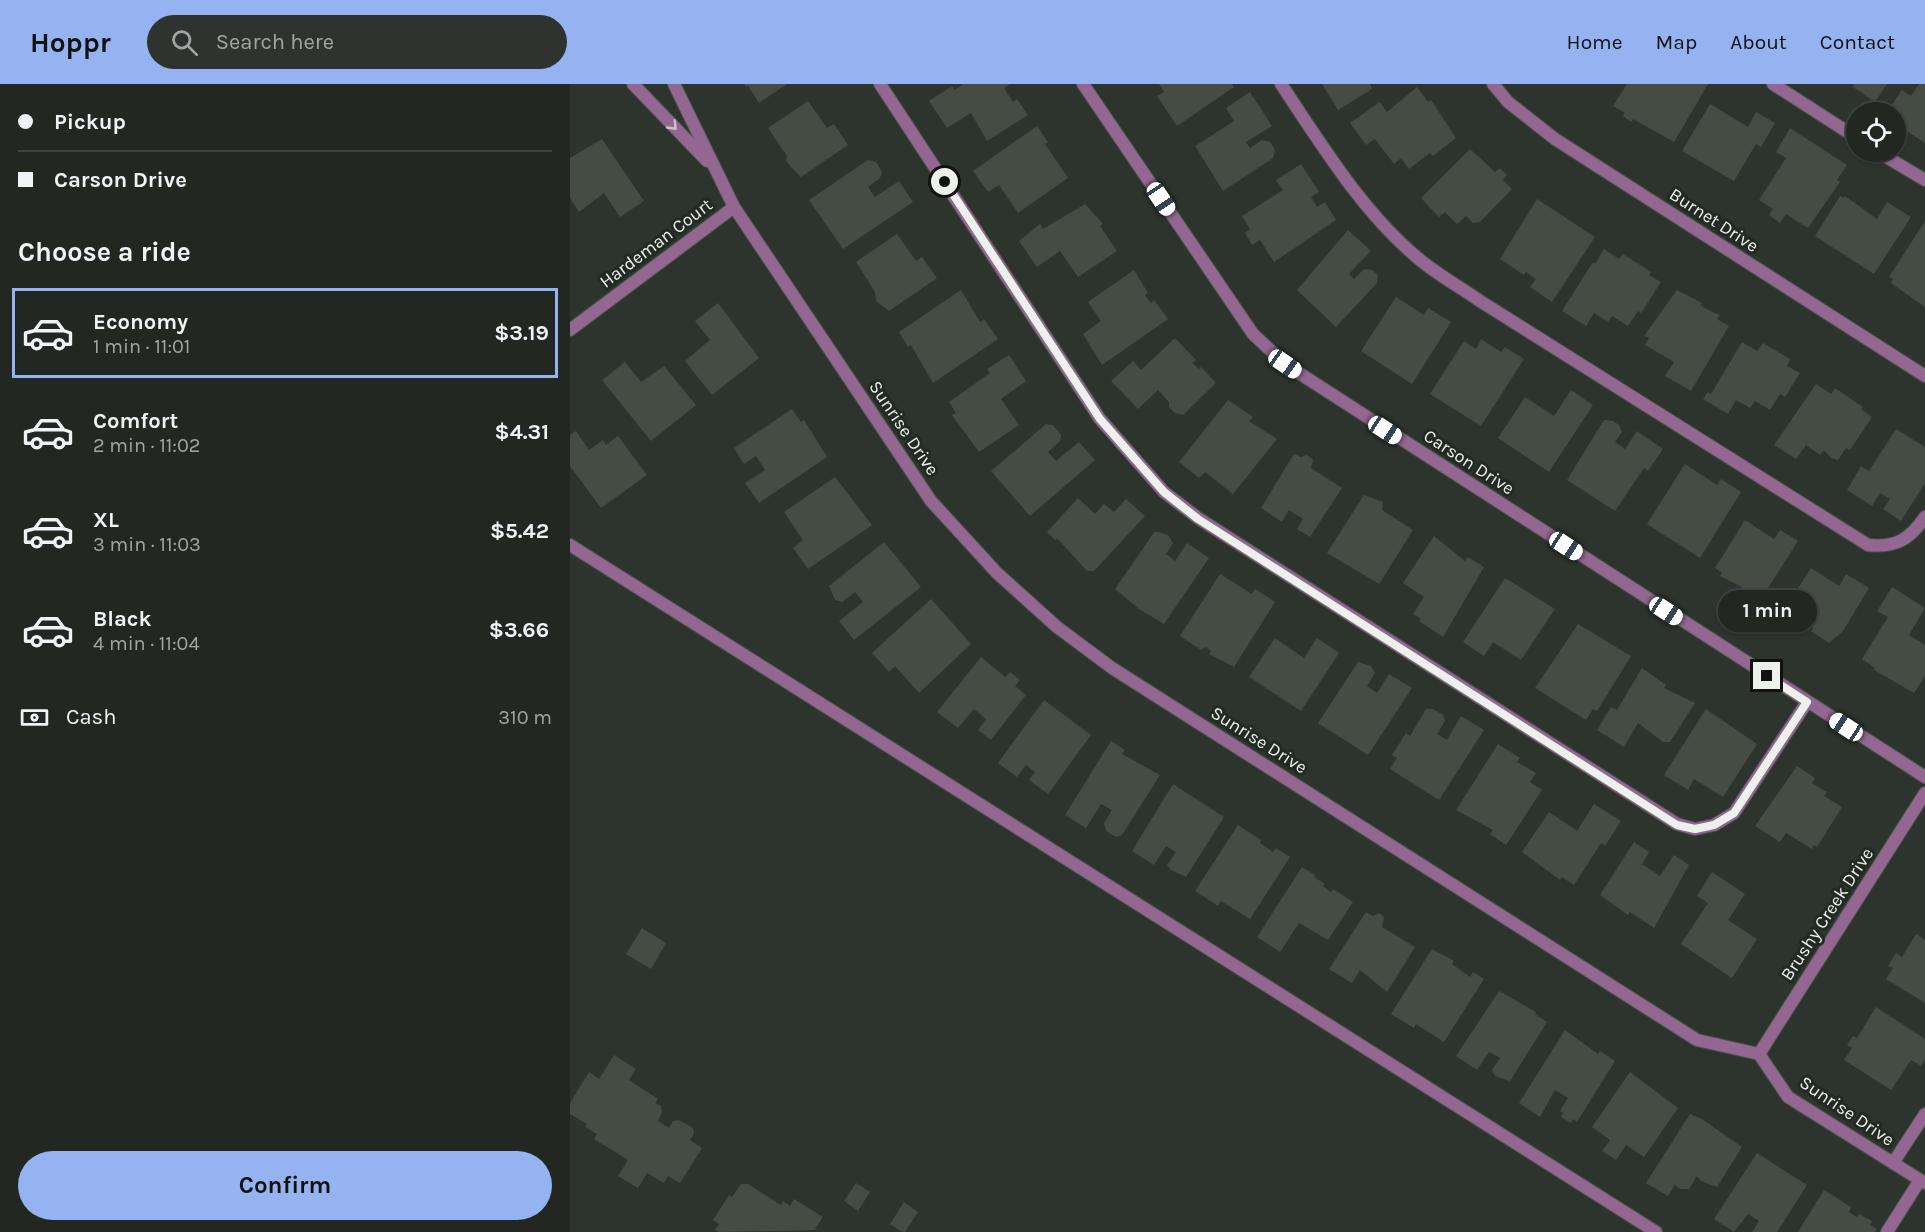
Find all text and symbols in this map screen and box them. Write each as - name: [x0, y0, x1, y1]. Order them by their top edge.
- search box: [147, 15, 567, 69]
- text: Hoppr: [30, 26, 111, 59]
- icon: search: [168, 26, 201, 59]
- text: Search here: [216, 29, 334, 55]
- text: Home: [1567, 30, 1623, 54]
- text: Map: [1656, 30, 1697, 54]
- text: About: [1730, 30, 1787, 54]
- text: Contact: [1820, 30, 1895, 54]
- map controls: [1846, 102, 1906, 162]
- button: locate: [1846, 102, 1906, 162]
- text: Pickup: [54, 109, 126, 135]
- one-way arrow: [666, 119, 677, 130]
- text: Carson Drive: [54, 167, 187, 193]
- route start: [931, 168, 958, 195]
- car: [1143, 179, 1179, 219]
- street label: Burnet Drive: [1665, 183, 1763, 257]
- street label: Hardeman Court: [595, 193, 717, 292]
- text: Choose a ride: [18, 236, 191, 268]
- icon: car: [21, 306, 75, 360]
- text: Economy: [93, 309, 188, 335]
- text: $3.19: [494, 320, 549, 346]
- text: 1 min · 11:01: [93, 335, 190, 358]
- car: [1265, 346, 1305, 382]
- street label: Sunrise Drive: [864, 376, 944, 480]
- icon: car: [21, 405, 75, 459]
- text: Comfort: [93, 408, 178, 434]
- car: [1365, 413, 1405, 447]
- text: $4.31: [494, 419, 549, 445]
- street label: Carson Drive: [1419, 424, 1519, 500]
- text: 2 min · 11:02: [93, 434, 200, 457]
- icon: car: [21, 504, 75, 558]
- text: XL: [93, 507, 119, 533]
- text: $5.42: [490, 518, 549, 544]
- car: [1546, 529, 1586, 563]
- text: 3 min · 11:03: [93, 533, 201, 556]
- callout: 1 min: [1718, 589, 1816, 631]
- car: [1646, 594, 1686, 628]
- text: 1 min: [1742, 599, 1793, 622]
- icon: car: [21, 603, 75, 657]
- text: Black: [93, 606, 152, 632]
- text: $3.66: [489, 617, 549, 643]
- text: 4 min · 11:04: [93, 632, 200, 655]
- route end: [1753, 662, 1780, 689]
- icon: cash: [18, 701, 51, 734]
- street label: Sunrise Drive: [1207, 702, 1311, 778]
- text: Cash: [66, 704, 116, 730]
- text: 310 m: [498, 706, 552, 729]
- car: [1826, 710, 1866, 744]
- street label: Brushy Creek Drive: [1776, 843, 1878, 985]
- street label: Sunrise Drive: [1795, 1071, 1899, 1151]
- button: Confirm: [18, 1151, 552, 1220]

